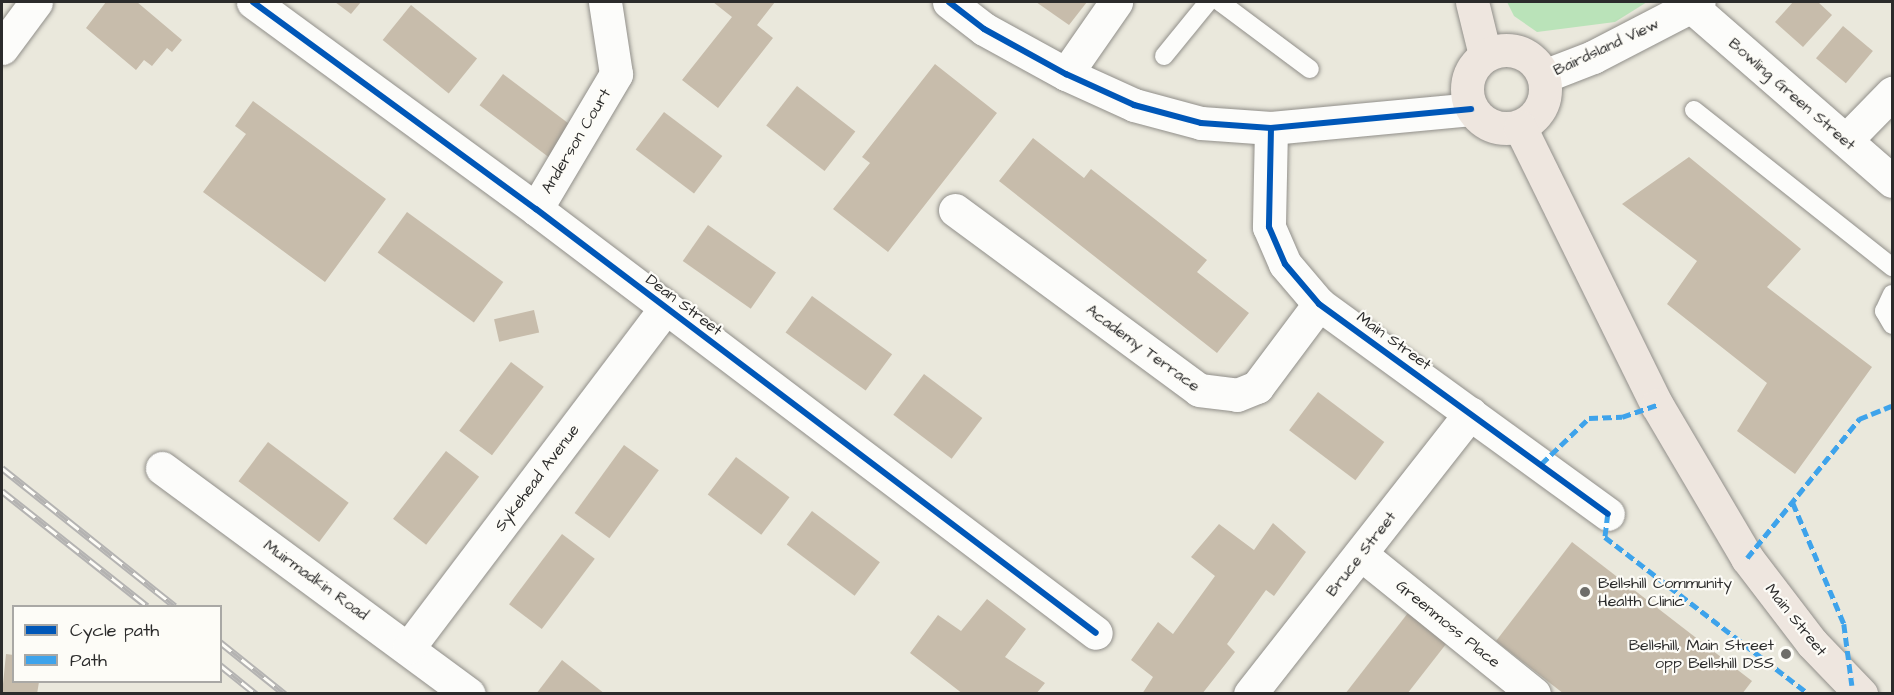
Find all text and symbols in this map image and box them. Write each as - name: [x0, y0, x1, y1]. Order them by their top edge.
- street label: Bairdsland View: [1550, 14, 1662, 80]
- street label: Bowling Green Street: [1725, 34, 1859, 154]
- street label: Anderson Court: [537, 85, 615, 197]
- street label: Dean Street: [642, 270, 726, 340]
- street label: Academy Terrace: [1082, 300, 1204, 396]
- street label: Main Street: [1353, 307, 1435, 375]
- street label: Sykehead Avenue: [491, 421, 583, 535]
- street label: Bruce Street: [1322, 508, 1400, 600]
- street label: Muirmadkin Road: [260, 536, 372, 624]
- place label: Bellshill Community Health Clinic: [1598, 573, 1732, 611]
- street label: Greenmoss Place: [1392, 576, 1504, 672]
- street label: Main Street: [1761, 580, 1831, 660]
- marker: Bellshill Community Health Clinic: [1576, 583, 1594, 601]
- legend: [12, 605, 222, 683]
- text: Cycle path: [70, 618, 159, 643]
- place label: Bellshill, Main Street opp Bellshill DSS: [1629, 635, 1774, 673]
- marker: Bellshill, Main Street opp Bellshill DSS: [1779, 647, 1793, 661]
- text: Path: [70, 648, 107, 673]

